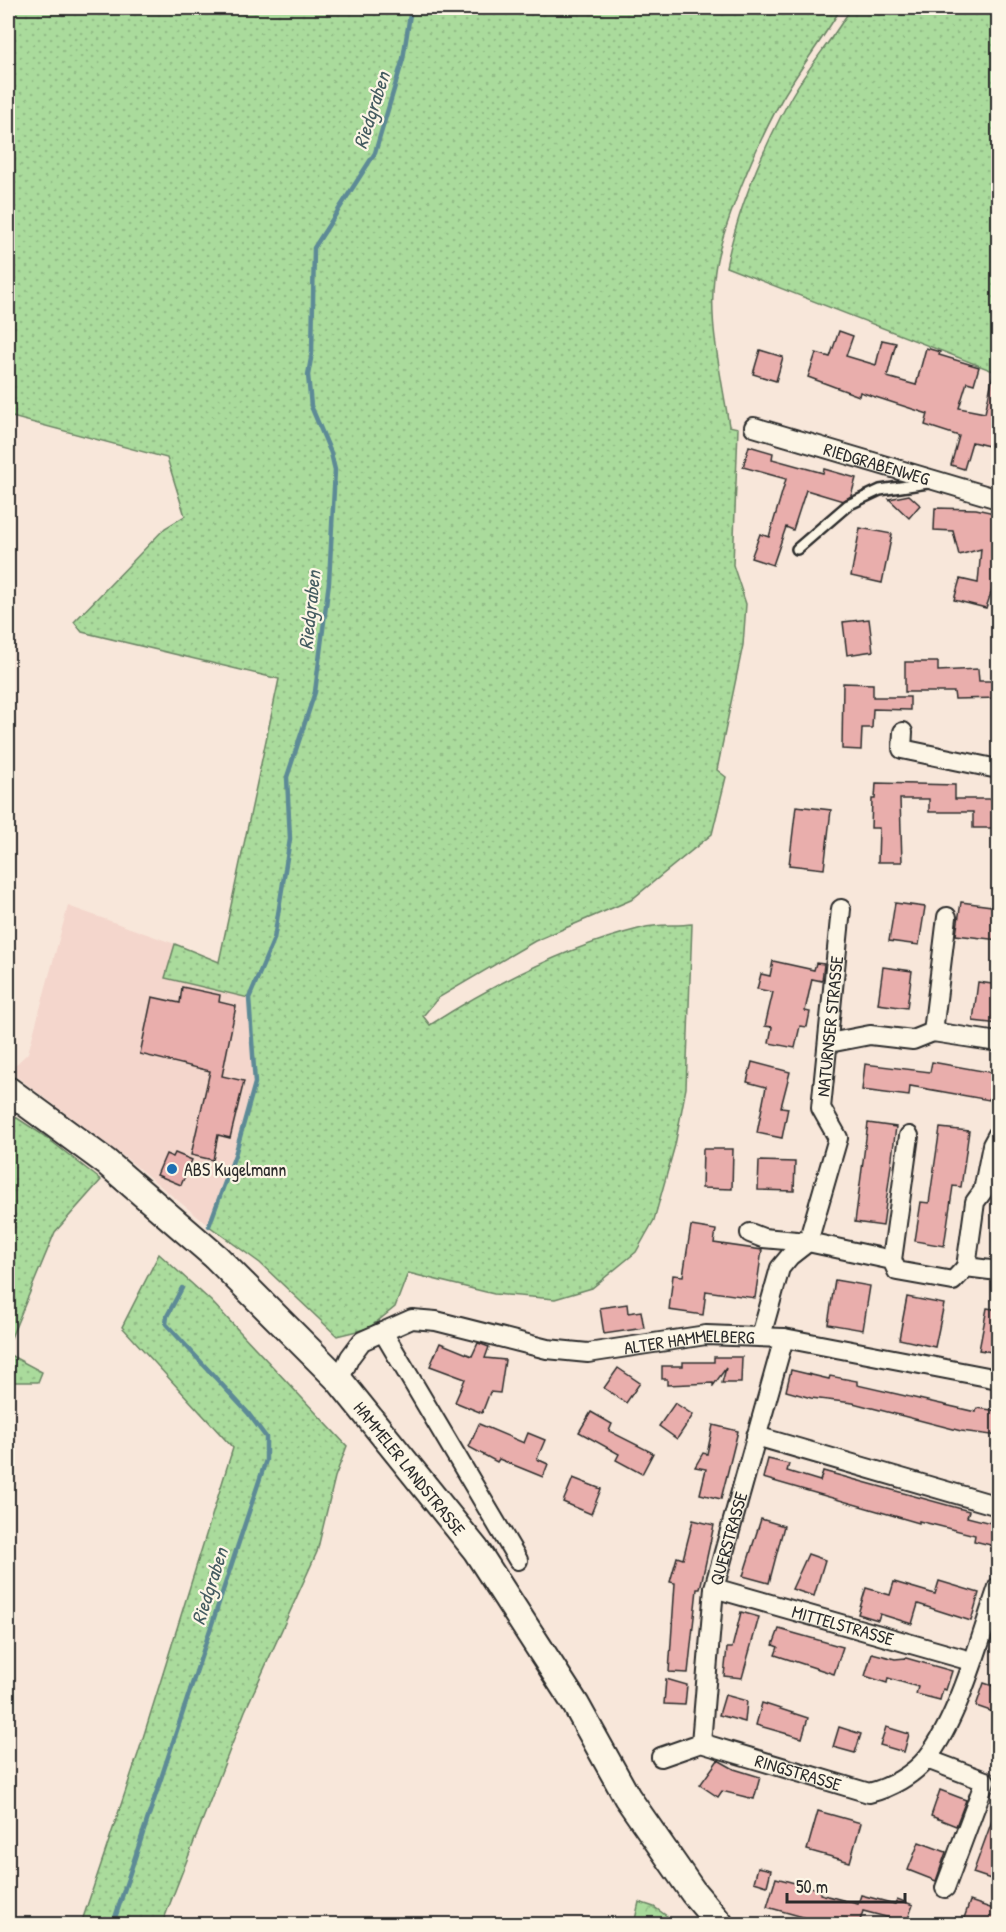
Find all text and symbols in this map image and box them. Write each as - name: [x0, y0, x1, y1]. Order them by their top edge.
- water label: Riedgraben: [346, 66, 398, 152]
- street label: RIEDGRABENWEG: [821, 436, 933, 491]
- water label: Riedgraben: [291, 567, 328, 651]
- street label: NATURNSER STRASSE: [810, 955, 849, 1098]
- place label: ABS Kugelmann: [184, 1157, 286, 1182]
- marker: ABS Kugelmann: [165, 1162, 179, 1176]
- street label: ALTER HAMMELBERG: [622, 1323, 755, 1360]
- street label: HAMMELER LANDSTRASSE: [348, 1396, 472, 1540]
- street label: QUERSTRASSE: [703, 1489, 753, 1588]
- water label: Riedgraben: [184, 1542, 236, 1628]
- street label: MITTELSTRASSE: [789, 1598, 897, 1651]
- street label: RINGSTRASSE: [752, 1747, 845, 1797]
- scale bar: [787, 1866, 906, 1904]
- text: 50 m: [796, 1874, 828, 1899]

